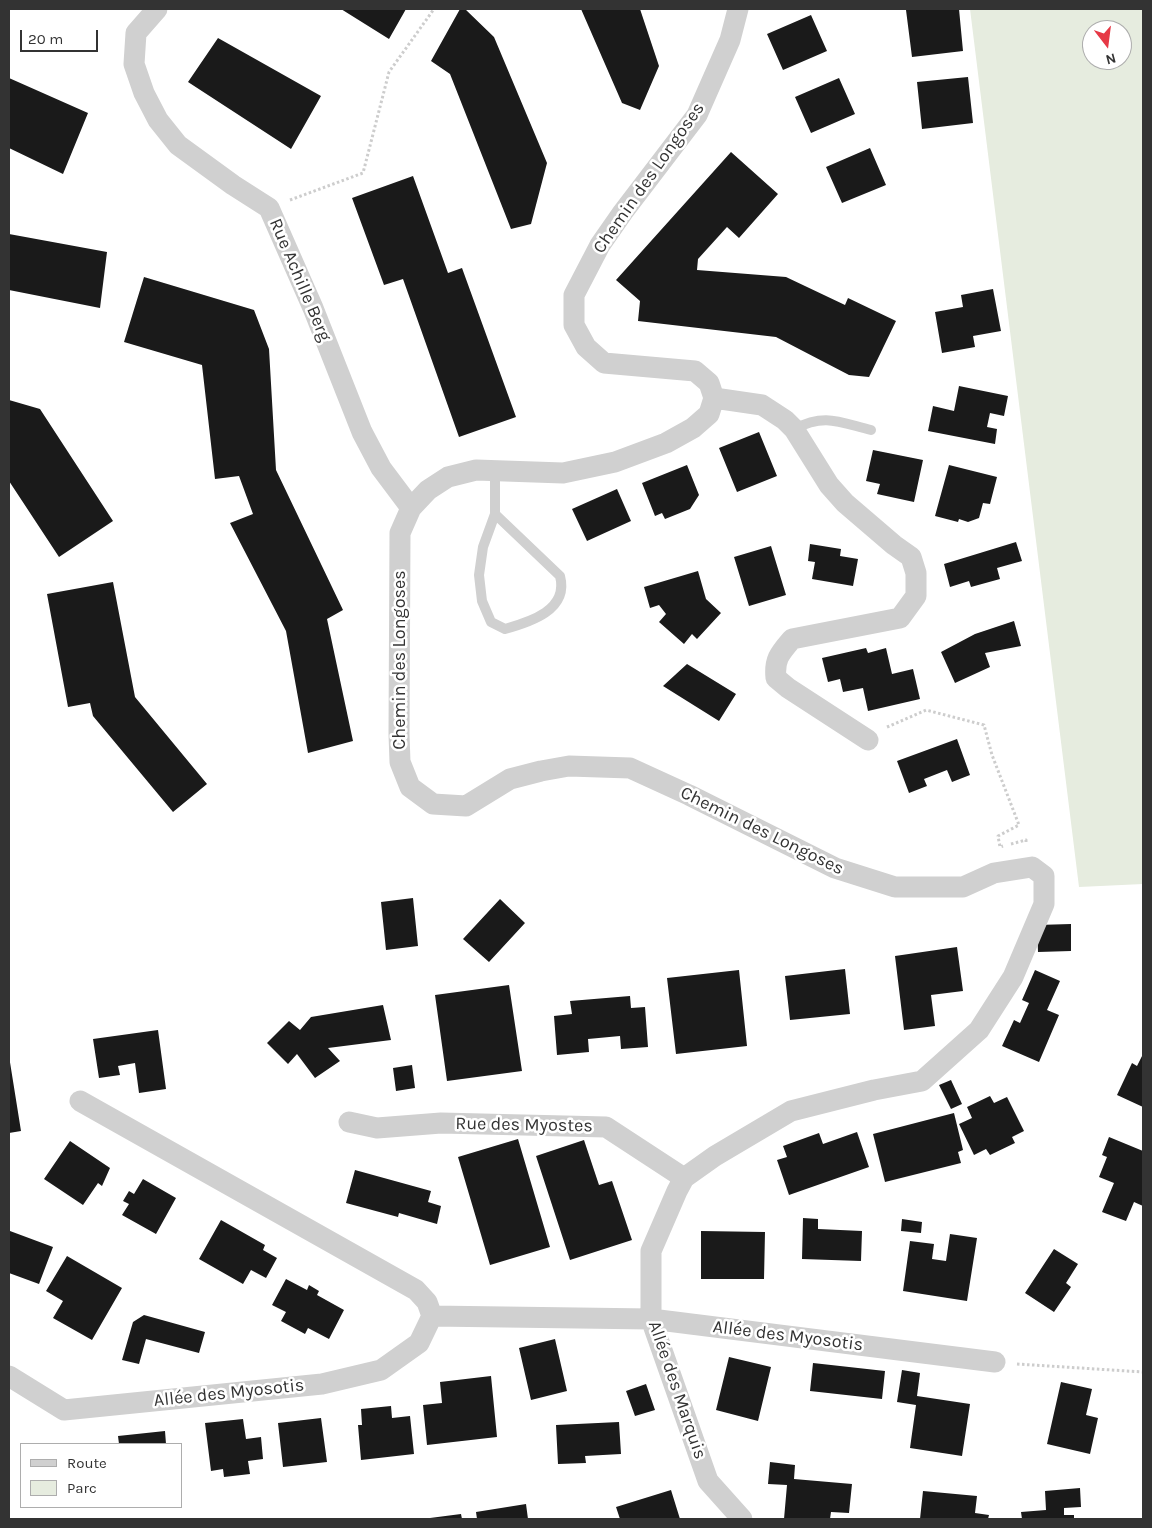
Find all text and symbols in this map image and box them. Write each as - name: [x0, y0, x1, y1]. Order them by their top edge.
- scale bar: [22, 20, 100, 52]
- north arrow: [1082, 20, 1132, 70]
- text: 20 m: [28, 30, 63, 48]
- text: N: [1104, 49, 1118, 69]
- street label: Chemin des Longoses: [589, 98, 709, 258]
- street label: Rue Achille Berg: [264, 215, 336, 345]
- street label: Chemin des Longoses: [389, 570, 411, 750]
- street label: Chemin des Longoses: [677, 782, 847, 880]
- street label: Rue des Myostes: [455, 1113, 593, 1137]
- street label: Allée des Myosotis: [712, 1316, 864, 1356]
- street label: Allée des Marquis: [643, 1318, 711, 1462]
- street label: Allée des Myosotis: [153, 1374, 305, 1412]
- legend: [20, 1443, 182, 1508]
- text: Route: [67, 1454, 107, 1472]
- text: Parc: [67, 1479, 97, 1497]

